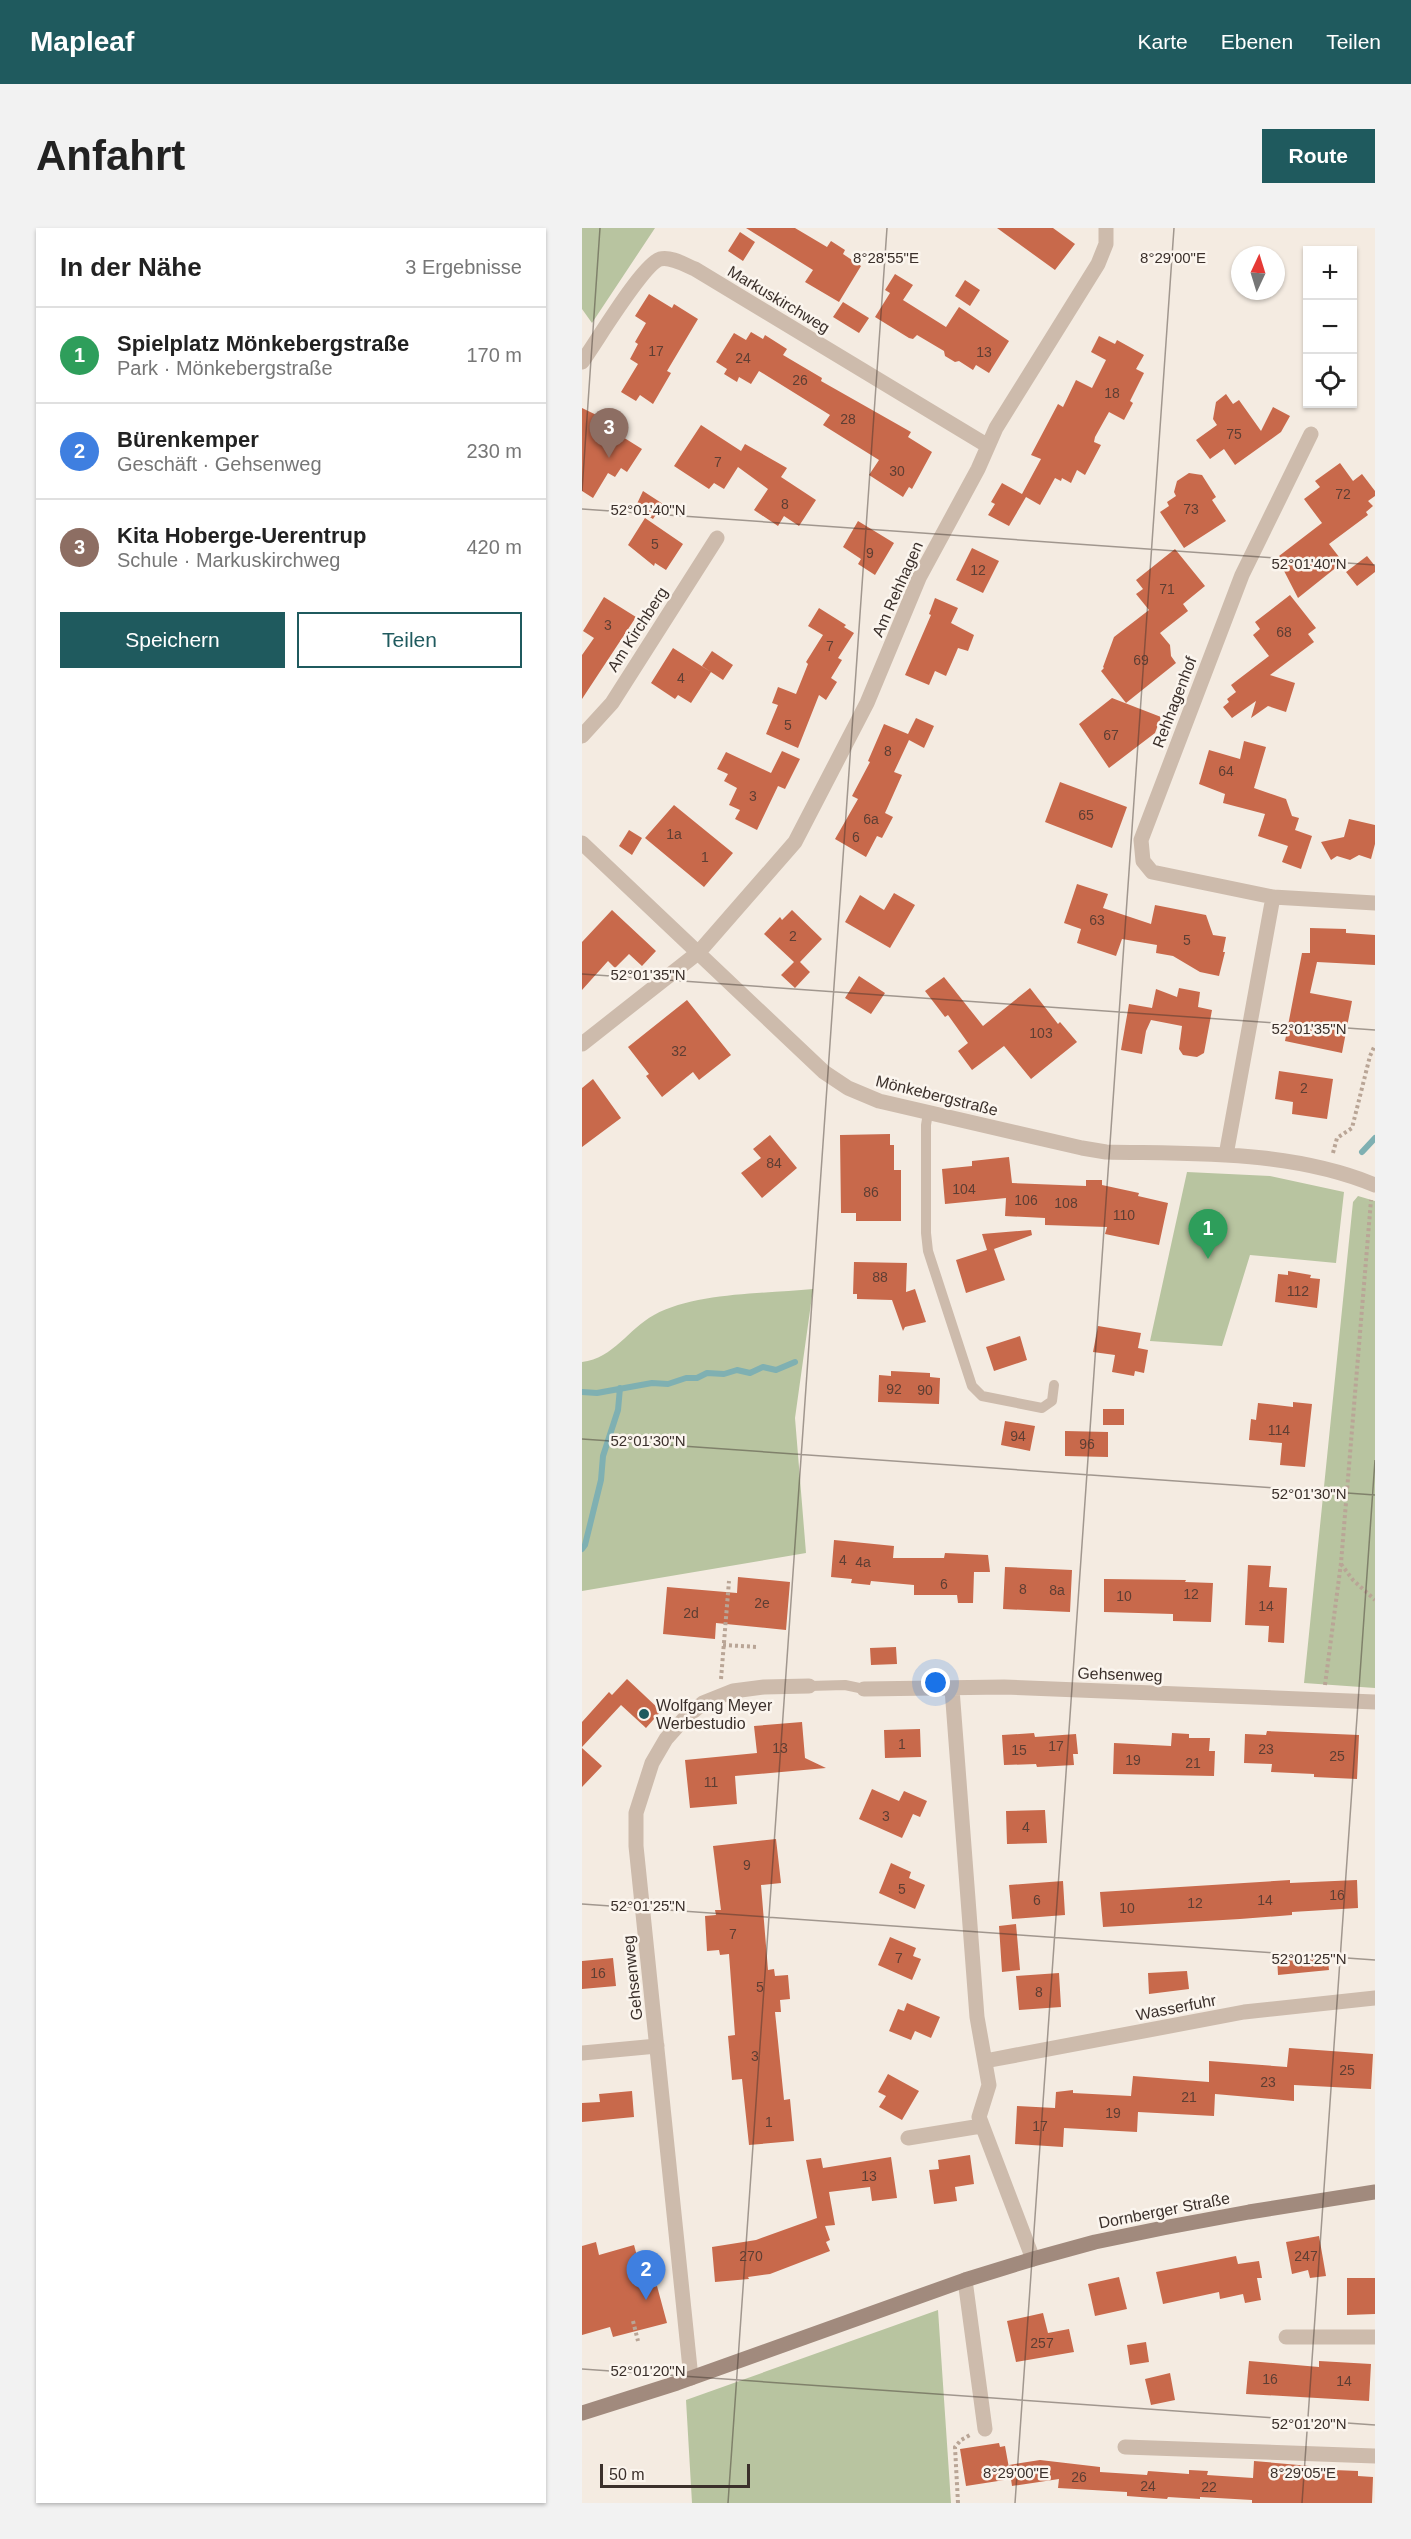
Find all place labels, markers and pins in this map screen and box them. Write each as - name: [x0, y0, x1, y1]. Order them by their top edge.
- pin: 3: [590, 408, 628, 458]
- pin: 1: [1188, 1210, 1228, 1259]
- place label: Wolfgang Meyer Werbestudio: [656, 1697, 773, 1732]
- marker: Wolfgang Meyer Werbestudio: [637, 1707, 651, 1721]
- pin: 2: [626, 2250, 666, 2300]

